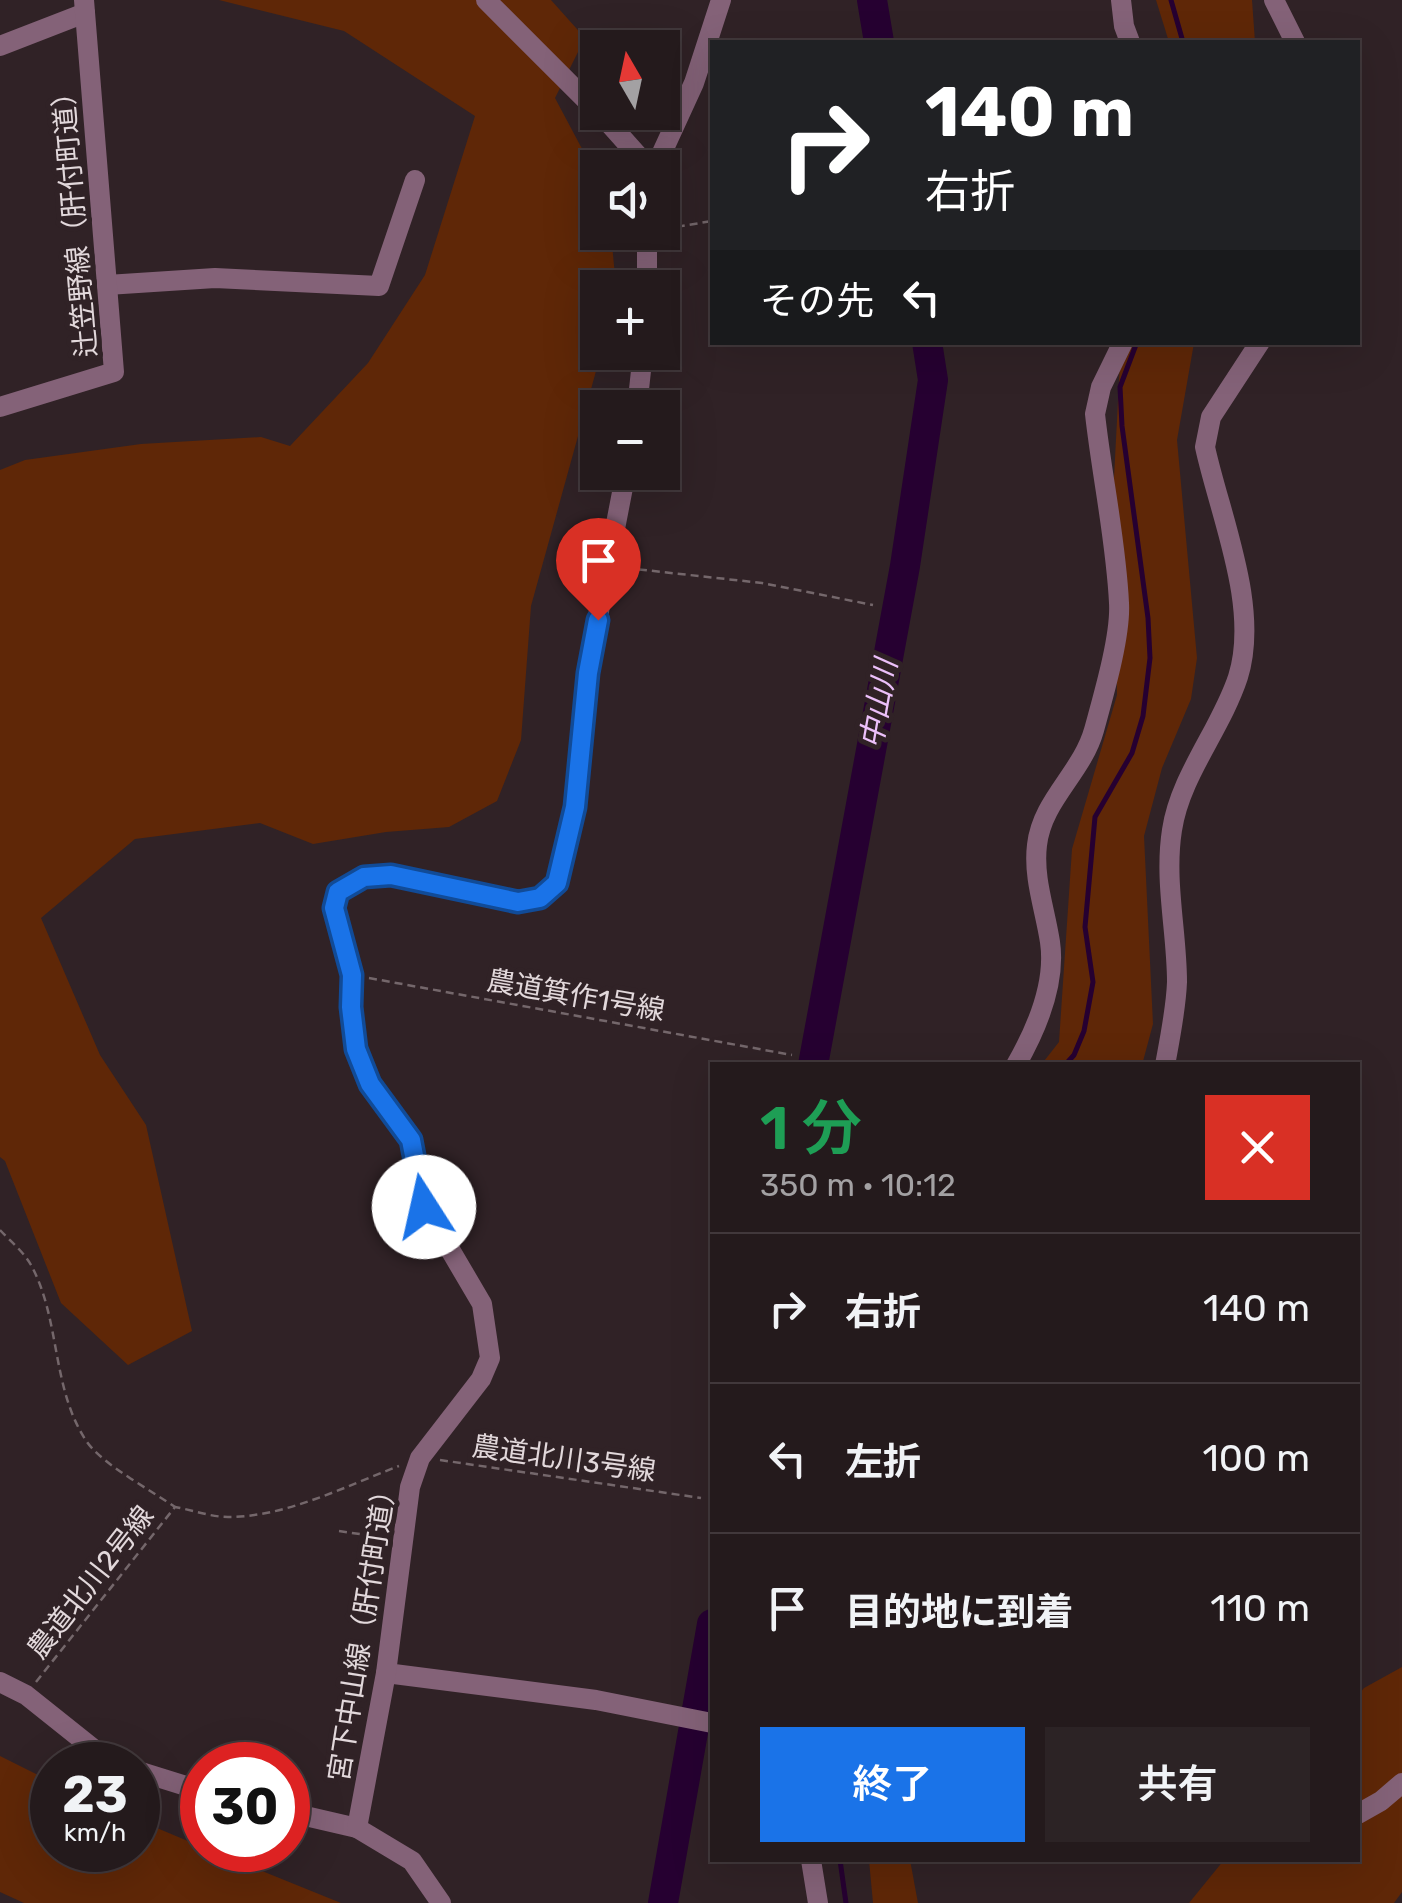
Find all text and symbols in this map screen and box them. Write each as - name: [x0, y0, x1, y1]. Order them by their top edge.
- north arrow: [580, 30, 680, 130]
- map controls: [580, 30, 680, 490]
- text: 140 m: [925, 71, 1134, 154]
- street label: 辻笠野線（肝付町道）: [46, 77, 103, 359]
- icon: right: [760, 80, 890, 210]
- button: sound: [580, 150, 680, 250]
- text: 右折: [925, 165, 1015, 218]
- button: +: [580, 270, 680, 370]
- icon: left: [894, 270, 949, 325]
- text: その先: [760, 278, 874, 324]
- button: −: [580, 390, 680, 490]
- pin: [556, 518, 641, 621]
- icon: arrive: [571, 533, 626, 588]
- water label: 中山川: [853, 654, 905, 751]
- street label: 農道箕作1号線: [484, 964, 667, 1027]
- text: 1 分: [760, 1093, 862, 1164]
- button: close: [1205, 1095, 1310, 1200]
- position arrow: [372, 1155, 476, 1259]
- text: 350 m · 10:12: [760, 1166, 956, 1204]
- icon: right: [760, 1281, 815, 1336]
- text: 140 m: [1203, 1285, 1310, 1331]
- text: 右折: [845, 1289, 921, 1335]
- street label: 農道北川3号線: [470, 1429, 658, 1488]
- icon: left: [760, 1431, 815, 1486]
- text: 100 m: [1202, 1435, 1310, 1481]
- text: 左折: [845, 1439, 921, 1485]
- street label: 宮下中山線（肝付町道）: [322, 1474, 403, 1784]
- street label: 農道北川2号線: [21, 1499, 160, 1665]
- icon: arrive: [760, 1581, 815, 1636]
- text: 110 m: [1210, 1585, 1310, 1631]
- text: 目的地に到着: [845, 1589, 1073, 1635]
- button: 終了: [760, 1727, 1025, 1842]
- button: 共有: [1045, 1727, 1310, 1842]
- speed limit sign: 30: [180, 1742, 310, 1872]
- text: 23: [62, 1765, 128, 1825]
- text: km/h: [64, 1818, 126, 1847]

